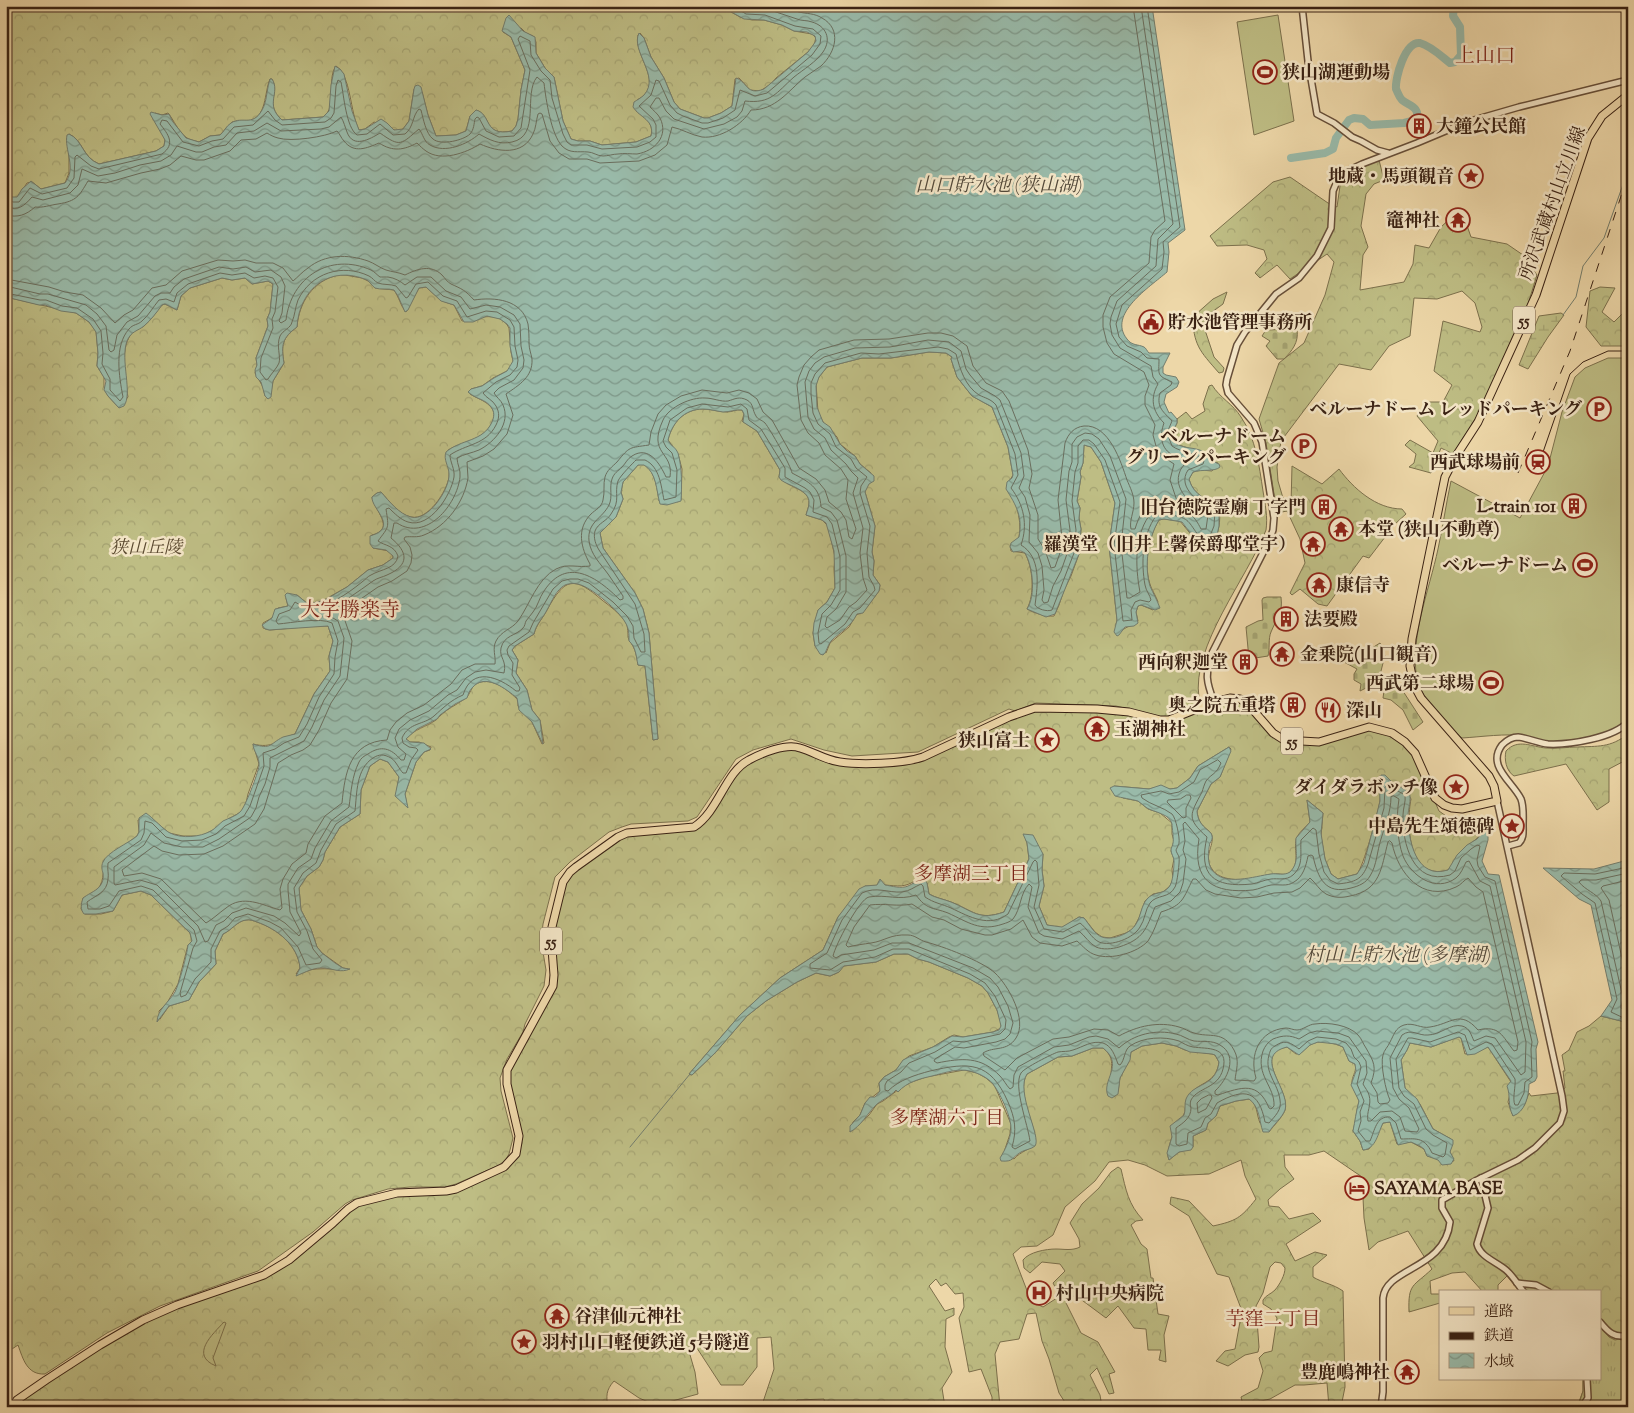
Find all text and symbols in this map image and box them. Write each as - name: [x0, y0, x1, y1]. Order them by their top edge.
- district label: 上山口: [1455, 43, 1515, 72]
- sports icon: 狭山湖運動場: [1252, 59, 1278, 85]
- place label: 狭山湖運動場: [1282, 61, 1390, 87]
- building icon: 大鐘公民館: [1406, 113, 1432, 139]
- place label: 大鐘公民館: [1436, 115, 1526, 141]
- street label: 所沢武蔵村山立川線: [1514, 123, 1594, 284]
- place icon: 地蔵・馬頭観音: [1458, 163, 1484, 189]
- place label: 地蔵・馬頭観音: [1328, 165, 1454, 191]
- water label: 山口貯水池 (狭山湖): [916, 173, 1083, 200]
- temple icon: 竈神社: [1445, 207, 1471, 233]
- place label: 竈神社: [1386, 209, 1440, 235]
- road number: 55: [1513, 306, 1535, 334]
- public building icon: 貯水池管理事務所: [1138, 309, 1164, 335]
- place label: 貯水池管理事務所: [1168, 311, 1312, 337]
- parking icon: ベルーナドーム レッドパーキング: [1586, 396, 1612, 422]
- place label: ベルーナドーム レッドパーキング: [1309, 398, 1582, 424]
- place label: ベルーナドーム グリーンパーキング: [1126, 425, 1286, 472]
- parking icon: ベルーナドーム グリーンパーキング: [1291, 433, 1317, 459]
- station icon: 西武球場前: [1525, 449, 1551, 475]
- place label: 西武球場前: [1430, 451, 1520, 477]
- building icon: L-train 101: [1561, 493, 1587, 519]
- building icon: 旧台徳院霊廟 丁字門: [1311, 494, 1337, 520]
- place label: L-train 101: [1477, 495, 1557, 521]
- place label: 旧台徳院霊廟 丁字門: [1140, 496, 1306, 522]
- temple icon: 本堂 (狭山不動尊): [1328, 516, 1354, 542]
- place label: 本堂 (狭山不動尊): [1358, 518, 1500, 544]
- temple icon: 羅漢堂（旧井上馨侯爵邸堂宇）: [1300, 531, 1326, 557]
- place label: 羅漢堂（旧井上馨侯爵邸堂宇）: [1044, 533, 1296, 559]
- park label: 狭山丘陵: [110, 536, 184, 562]
- sports icon: ベルーナドーム: [1572, 552, 1598, 578]
- place label: ベルーナドーム: [1442, 554, 1568, 580]
- temple icon: 康信寺: [1306, 572, 1332, 598]
- place label: 康信寺: [1336, 574, 1390, 600]
- district label: 大字勝楽寺: [300, 597, 400, 626]
- building icon: 法要殿: [1273, 606, 1299, 632]
- place label: 法要殿: [1304, 608, 1358, 634]
- temple icon: 金乗院(山口観音): [1269, 641, 1295, 667]
- place label: 金乗院(山口観音): [1300, 643, 1438, 669]
- building icon: 西向釈迦堂: [1232, 649, 1258, 675]
- place label: 西向釈迦堂: [1138, 651, 1228, 677]
- sports icon: 西武第二球場: [1478, 670, 1504, 696]
- place label: 西武第二球場: [1366, 672, 1474, 698]
- building icon: 奥之院五重塔: [1280, 692, 1306, 718]
- place label: 奥之院五重塔: [1168, 694, 1276, 720]
- restaurant icon: 深山: [1315, 697, 1341, 723]
- place label: 深山: [1346, 699, 1382, 725]
- temple icon: 玉湖神社: [1084, 716, 1110, 742]
- place label: 玉湖神社: [1114, 718, 1186, 744]
- place icon: 狭山富士: [1034, 727, 1060, 753]
- road number: 55: [1281, 728, 1303, 754]
- place label: 狭山富士: [958, 729, 1030, 755]
- place icon: ダイダラボッチ像: [1443, 774, 1469, 800]
- place label: ダイダラボッチ像: [1294, 776, 1438, 802]
- place icon: 中島先生頌徳碑: [1499, 813, 1525, 839]
- place label: 中島先生頌徳碑: [1368, 815, 1494, 841]
- district label: 多摩湖三丁目: [914, 862, 1028, 889]
- road number: 55: [540, 928, 562, 954]
- water label: 村山上貯水池 (多摩湖): [1305, 943, 1491, 970]
- district label: 多摩湖六丁目: [890, 1106, 1004, 1133]
- hotel icon: SAYAMA BASE: [1344, 1175, 1370, 1201]
- place label: SAYAMA BASE: [1374, 1177, 1503, 1203]
- hospital icon: 村山中央病院: [1026, 1280, 1052, 1306]
- place label: 村山中央病院: [1056, 1282, 1164, 1308]
- legend: [1439, 1290, 1602, 1380]
- text: 道路: [1484, 1302, 1514, 1323]
- temple icon: 谷津仙元神社: [544, 1303, 570, 1329]
- place label: 谷津仙元神社: [574, 1305, 682, 1331]
- district label: 芋窪二丁目: [1225, 1307, 1321, 1334]
- text: 鉄道: [1484, 1326, 1514, 1347]
- place icon: 羽村山口軽便鉄道 5号隧道: [511, 1329, 537, 1355]
- place label: 羽村山口軽便鉄道 5号隧道: [542, 1331, 750, 1357]
- text: 水域: [1484, 1352, 1514, 1373]
- temple icon: 豊鹿嶋神社: [1394, 1359, 1420, 1385]
- place label: 豊鹿嶋神社: [1300, 1361, 1390, 1387]

